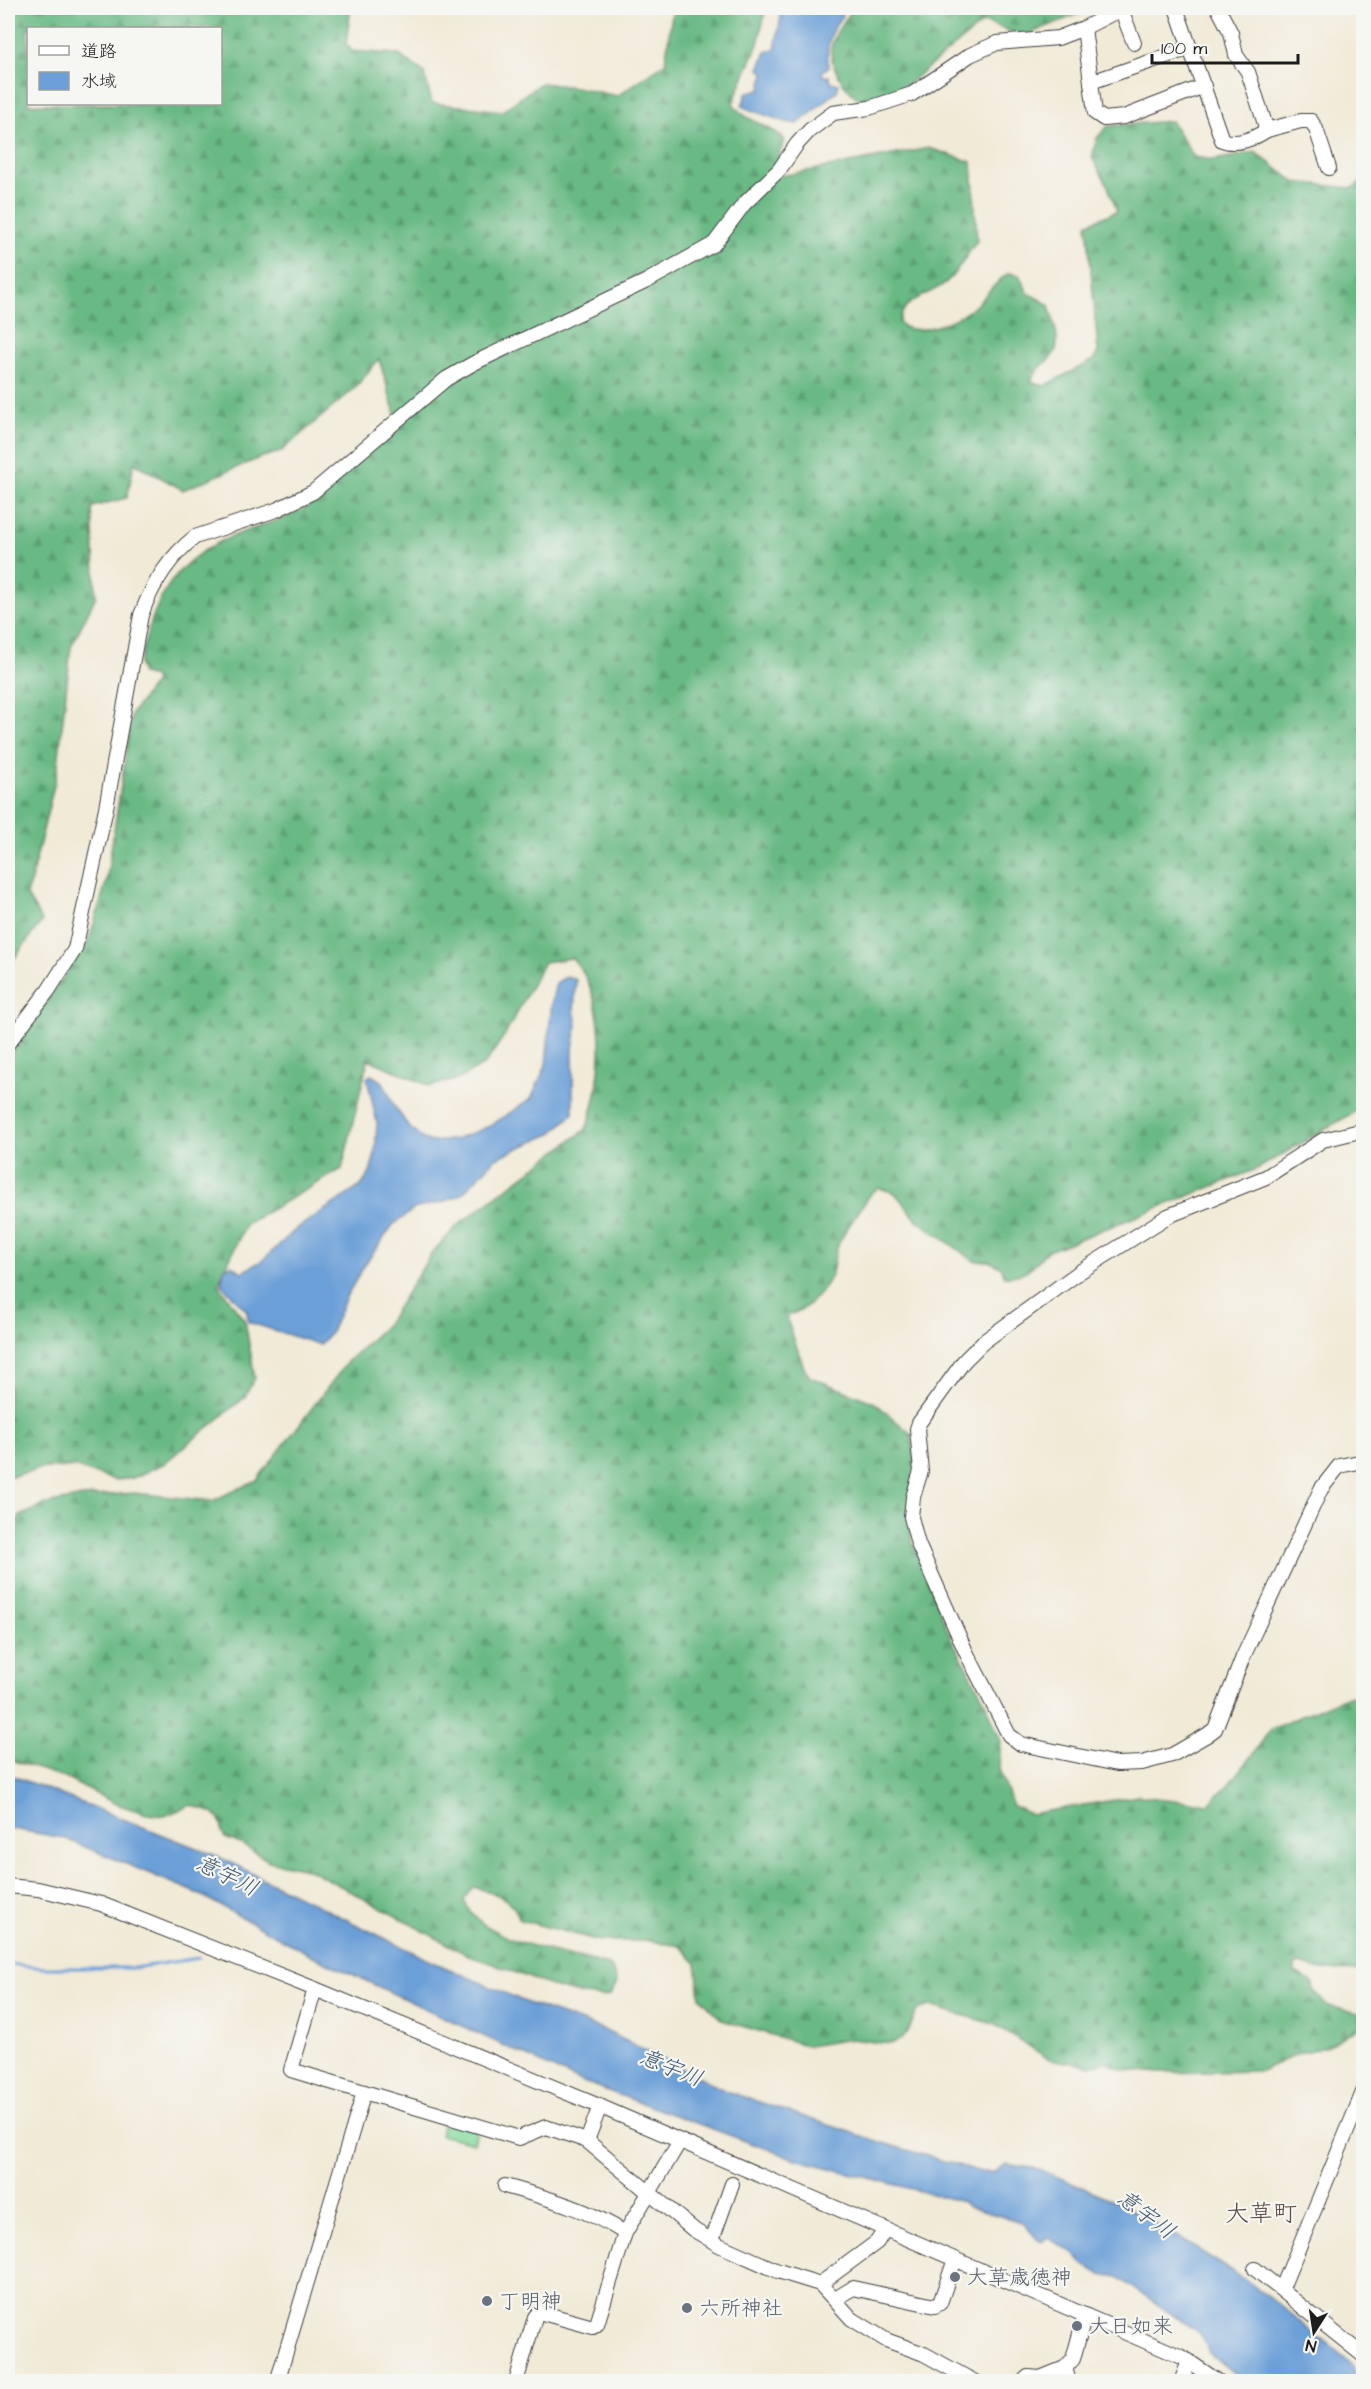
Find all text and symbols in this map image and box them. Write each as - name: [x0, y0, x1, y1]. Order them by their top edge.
- legend: [27, 27, 222, 105]
- scale bar: [1152, 27, 1298, 65]
- text: 100 m: [1161, 36, 1207, 61]
- text: 道路: [81, 39, 117, 64]
- text: 水域: [81, 69, 117, 94]
- water label: 意宇川: [191, 1848, 263, 1904]
- water label: 意宇川: [635, 2041, 707, 2095]
- water label: 意宇川: [1110, 2183, 1182, 2247]
- district label: 大草町: [1225, 2197, 1297, 2231]
- place label: 大草歳徳神: [967, 2263, 1072, 2292]
- marker: 大草歳徳神: [948, 2270, 962, 2284]
- place label: 丁明神: [499, 2287, 562, 2316]
- marker: 丁明神: [480, 2294, 494, 2308]
- place label: 六所神社: [699, 2294, 783, 2323]
- marker: 六所神社: [680, 2301, 694, 2315]
- north arrow: [1284, 2302, 1344, 2362]
- place label: 大日如来: [1089, 2312, 1173, 2341]
- marker: 大日如来: [1070, 2319, 1084, 2333]
- text: N: [1304, 2334, 1318, 2357]

